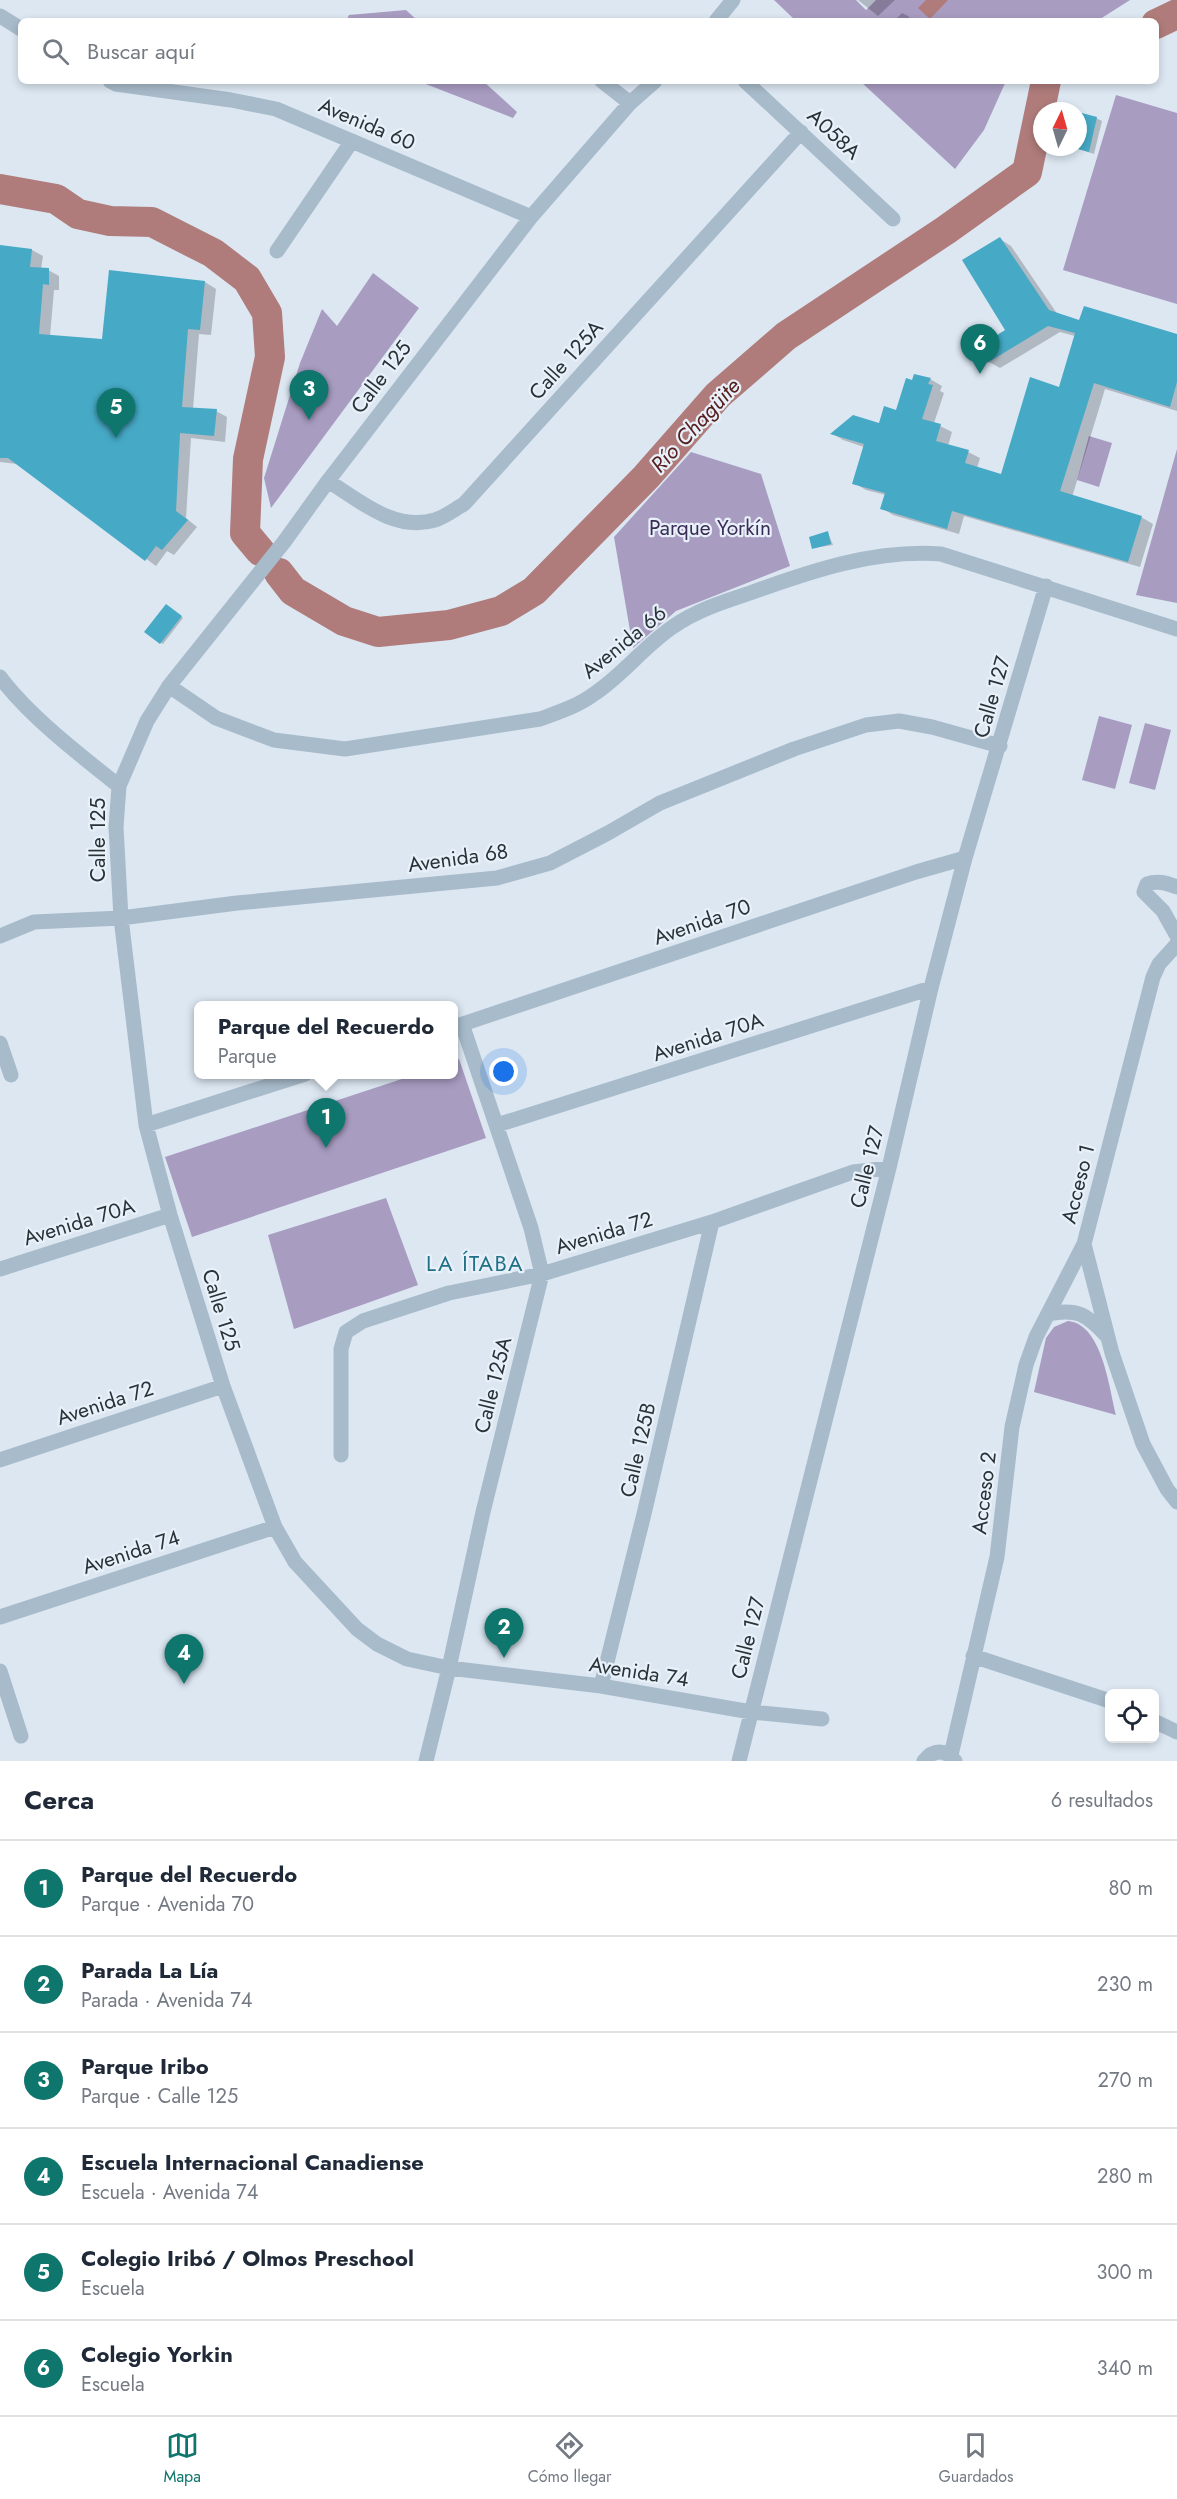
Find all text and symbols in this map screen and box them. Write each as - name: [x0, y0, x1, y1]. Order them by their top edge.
- search box: [18, 18, 1159, 84]
- icon: search: [39, 35, 72, 68]
- text: Buscar aquí: [87, 35, 195, 67]
- street label: Avenida 60: [314, 90, 420, 158]
- street label: A058A: [801, 101, 867, 167]
- north arrow: [1033, 102, 1087, 156]
- street label: Calle 125A: [522, 313, 610, 407]
- pin: 6: [960, 324, 1000, 374]
- street label: Calle 125: [344, 334, 418, 420]
- pin: 3: [290, 370, 328, 420]
- water label: Río Chagüite: [643, 371, 747, 479]
- pin: 5: [96, 388, 136, 438]
- park label: Parque Yorkín: [649, 513, 771, 543]
- street label: Avenida 66: [575, 598, 673, 686]
- street label: Calle 127: [966, 653, 1018, 741]
- street label: Calle 125: [83, 798, 113, 882]
- street label: Avenida 68: [406, 836, 510, 880]
- street label: Avenida 70: [649, 891, 755, 953]
- popup: [194, 1001, 458, 1079]
- street label: Avenida 70A: [649, 1005, 767, 1069]
- text: Parque del Recuerdo: [218, 1010, 434, 1042]
- text: Parque: [218, 1042, 277, 1071]
- your location: [489, 1057, 518, 1086]
- pin: 1: [306, 1098, 346, 1148]
- street label: Calle 127: [842, 1123, 892, 1211]
- street label: Acceso 1: [1054, 1141, 1102, 1227]
- street label: Avenida 70A: [20, 1191, 138, 1253]
- street label: Avenida 72: [552, 1204, 656, 1262]
- district label: LA ÍTABA: [426, 1247, 524, 1279]
- street label: Calle 125: [194, 1265, 248, 1355]
- street label: Calle 125A: [467, 1334, 519, 1436]
- street label: Avenida 72: [53, 1373, 157, 1433]
- street label: Calle 125B: [613, 1400, 663, 1500]
- street label: Acceso 2: [964, 1450, 1004, 1536]
- street label: Avenida 74: [78, 1522, 184, 1582]
- street label: Calle 127: [723, 1594, 773, 1682]
- pin: 2: [484, 1608, 524, 1658]
- pin: 4: [164, 1634, 204, 1684]
- street label: Avenida 74: [587, 1649, 691, 1695]
- map controls: [1105, 1689, 1159, 1743]
- button: locate: [1105, 1689, 1159, 1743]
- text: Cerca: [24, 1781, 94, 1819]
- text: 6 resultados: [1051, 1786, 1153, 1815]
- text: Parque del Recuerdo: [81, 1858, 297, 1890]
- text: 1: [38, 1874, 49, 1903]
- text: 80 m: [1108, 1874, 1153, 1903]
- text: Parque · Avenida 70: [81, 1890, 254, 1919]
- text: Parada La Lía: [81, 1954, 218, 1986]
- text: 2: [37, 1970, 50, 1999]
- text: 230 m: [1097, 1970, 1153, 1999]
- text: Parada · Avenida 74: [81, 1986, 252, 2015]
- text: Parque Iribo: [81, 2050, 209, 2082]
- text: 3: [37, 2066, 50, 2095]
- text: 270 m: [1098, 2066, 1153, 2095]
- text: Parque · Calle 125: [81, 2082, 238, 2111]
- text: Escuela Internacional Canadiense: [81, 2146, 424, 2178]
- text: 4: [37, 2162, 50, 2191]
- text: 280 m: [1097, 2162, 1153, 2191]
- text: Escuela · Avenida 74: [81, 2178, 259, 2207]
- text: Colegio Iribó / Olmos Preschool: [81, 2242, 414, 2274]
- text: 5: [37, 2258, 50, 2287]
- text: 300 m: [1096, 2258, 1153, 2287]
- text: Escuela: [81, 2274, 145, 2303]
- text: Colegio Yorkin: [81, 2338, 233, 2370]
- text: 6: [37, 2354, 50, 2383]
- text: 340 m: [1097, 2354, 1153, 2383]
- text: Escuela: [81, 2370, 145, 2399]
- tab: Mapa: [163, 2429, 201, 2488]
- tab: Cómo llegar: [528, 2429, 611, 2488]
- tab: Guardados: [938, 2429, 1014, 2488]

